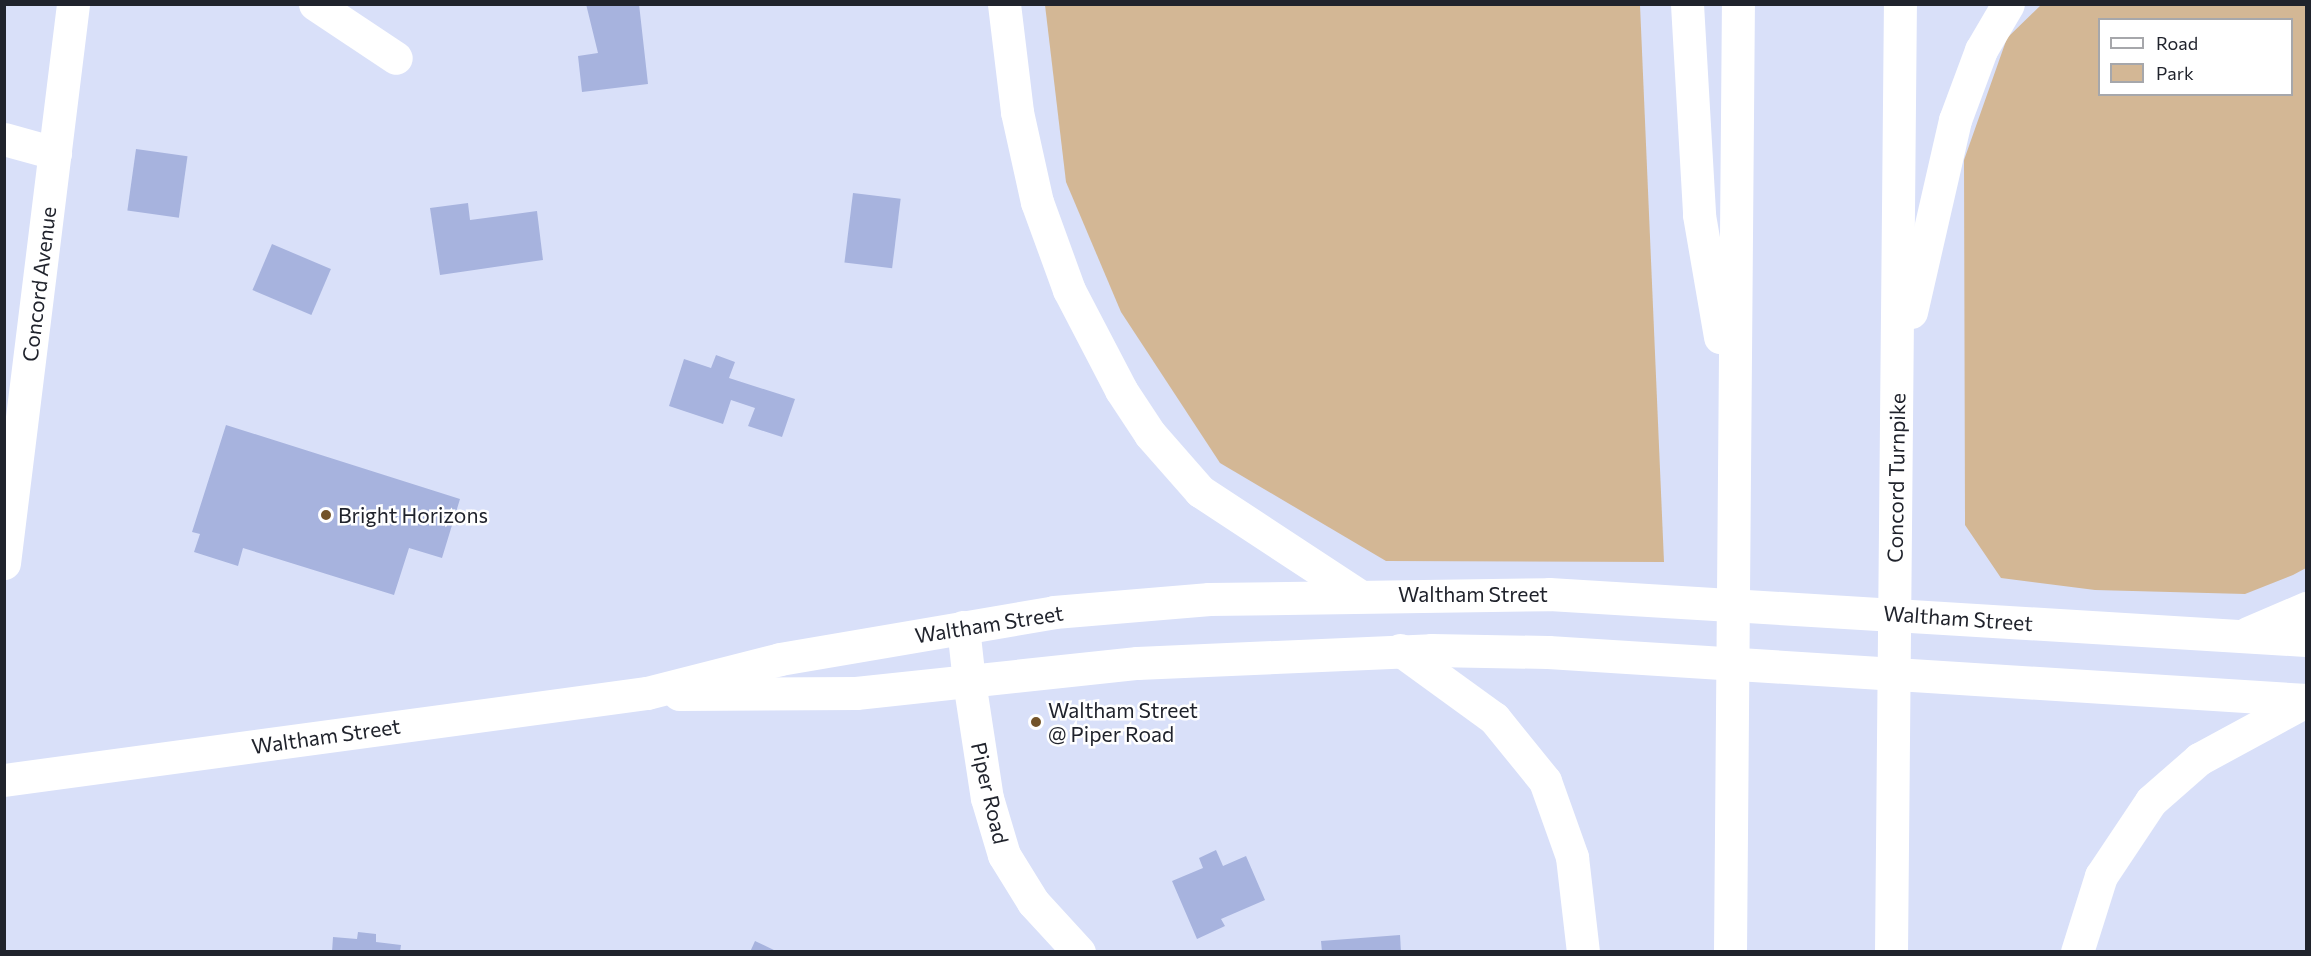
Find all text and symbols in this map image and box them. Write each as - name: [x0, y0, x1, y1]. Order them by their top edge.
- legend: [2098, 18, 2293, 96]
- text: Road: [2156, 32, 2198, 54]
- text: Park: [2156, 62, 2194, 84]
- street label: Concord Avenue: [17, 205, 61, 363]
- street label: Concord Turnpike: [1882, 393, 1910, 563]
- place label: Bright Horizons: [338, 502, 488, 528]
- marker: Bright Horizons: [319, 508, 333, 522]
- street label: Waltham Street: [1398, 581, 1548, 607]
- street label: Waltham Street: [913, 600, 1065, 648]
- street label: Waltham Street: [1882, 600, 2034, 636]
- place label: Waltham Street @ Piper Road: [1048, 697, 1198, 747]
- street label: Waltham Street: [250, 713, 402, 759]
- marker: Waltham Street @ Piper Road: [1029, 715, 1043, 729]
- street label: Piper Road: [966, 740, 1014, 846]

